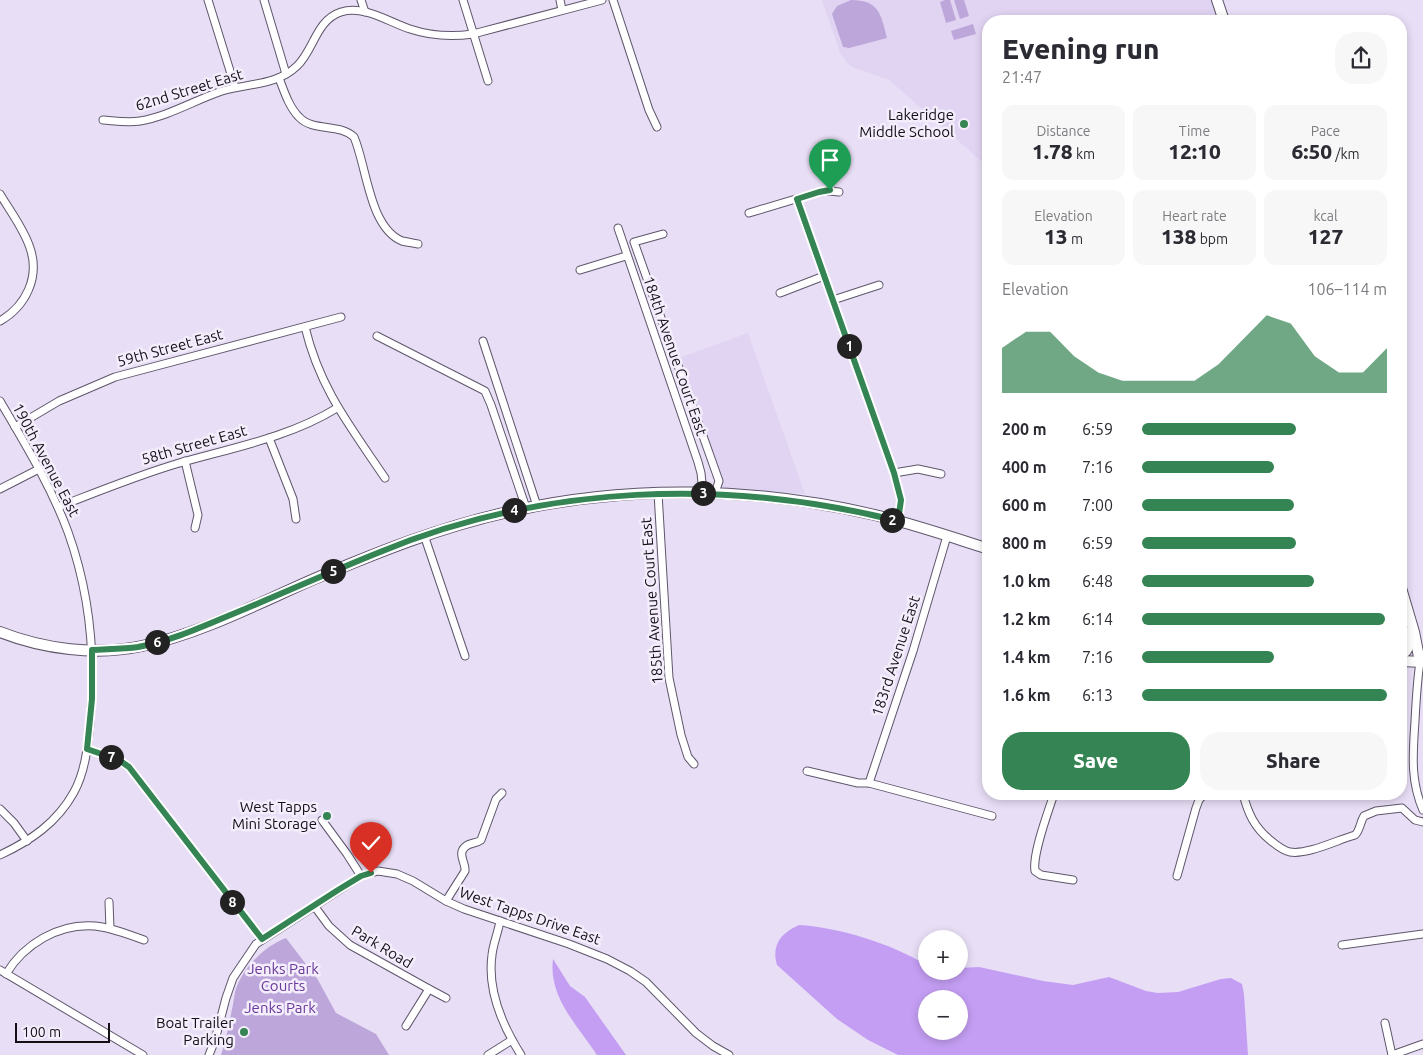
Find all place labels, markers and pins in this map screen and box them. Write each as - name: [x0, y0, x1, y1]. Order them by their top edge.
- place label: Lakeridge Middle School: [859, 106, 954, 140]
- marker: Lakeridge Middle School: [958, 118, 970, 130]
- pin: [809, 139, 851, 190]
- pin: 1: [836, 334, 862, 358]
- pin: 3: [690, 480, 716, 506]
- pin: 4: [502, 498, 526, 522]
- pin: 2: [880, 508, 904, 532]
- pin: 5: [320, 558, 346, 584]
- pin: 6: [144, 630, 170, 654]
- pin: 7: [98, 744, 124, 770]
- place label: West Tapps Mini Storage: [232, 798, 317, 832]
- marker: West Tapps Mini Storage: [321, 810, 333, 822]
- pin: [350, 822, 392, 873]
- pin: 8: [220, 890, 244, 914]
- place label: Boat Trailer Parking: [156, 1014, 234, 1048]
- marker: Boat Trailer Parking: [238, 1026, 250, 1038]

